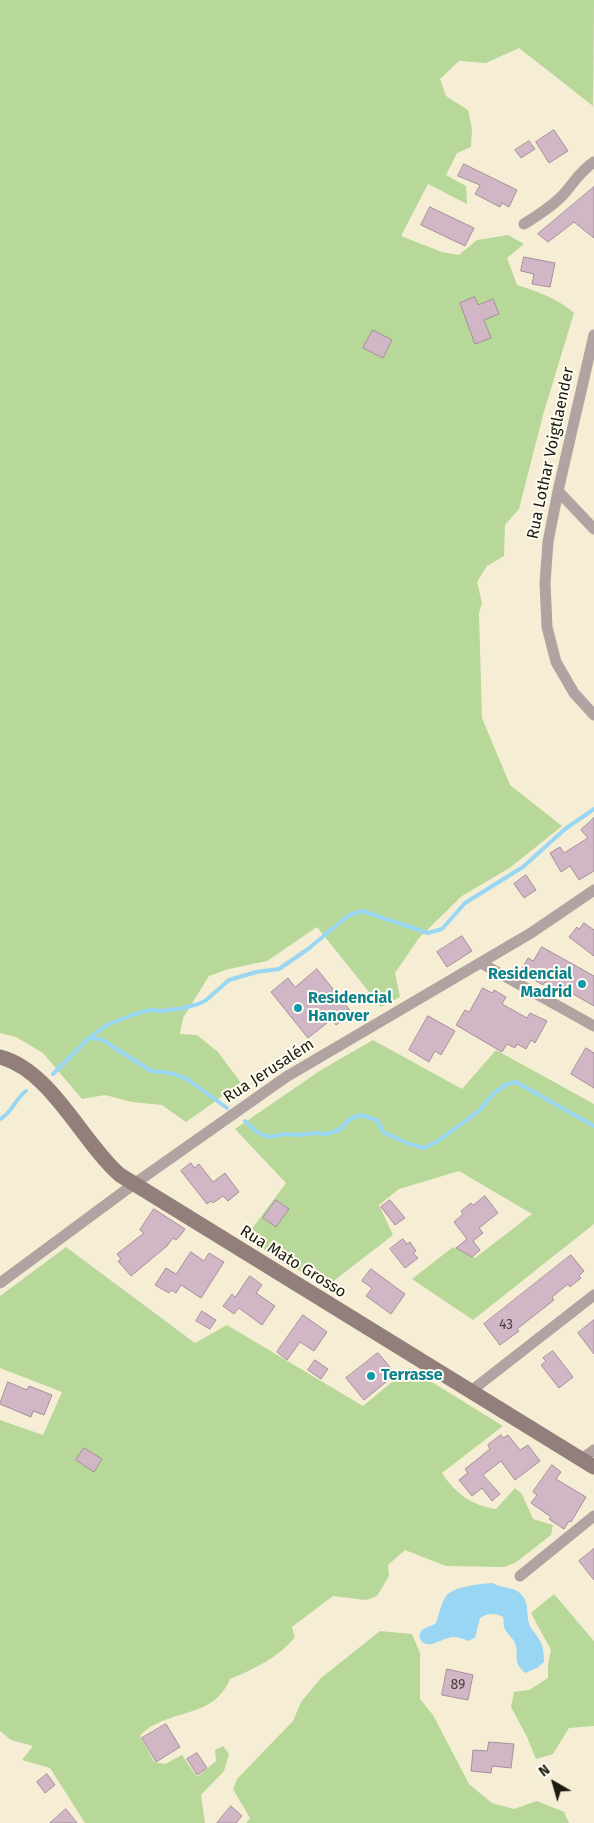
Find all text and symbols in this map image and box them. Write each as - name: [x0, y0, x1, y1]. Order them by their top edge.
- street label: Rua Lothar Voigtlaender: [523, 365, 579, 541]
- place label: Residencial Madrid: [488, 965, 572, 1003]
- marker: Residencial Madrid: [576, 978, 588, 990]
- place label: Residencial Hanover: [308, 989, 392, 1027]
- marker: Residencial Hanover: [292, 1002, 304, 1014]
- street label: Rua Jerusalém: [220, 1035, 318, 1107]
- street label: Rua Mato Grosso: [236, 1222, 350, 1302]
- house number: 43: [499, 1317, 513, 1333]
- place label: Terrasse: [381, 1366, 443, 1386]
- marker: Terrasse: [365, 1370, 377, 1382]
- house number: 89: [451, 1677, 465, 1693]
- north arrow: [529, 1758, 579, 1808]
- text: N: [536, 1761, 553, 1780]

